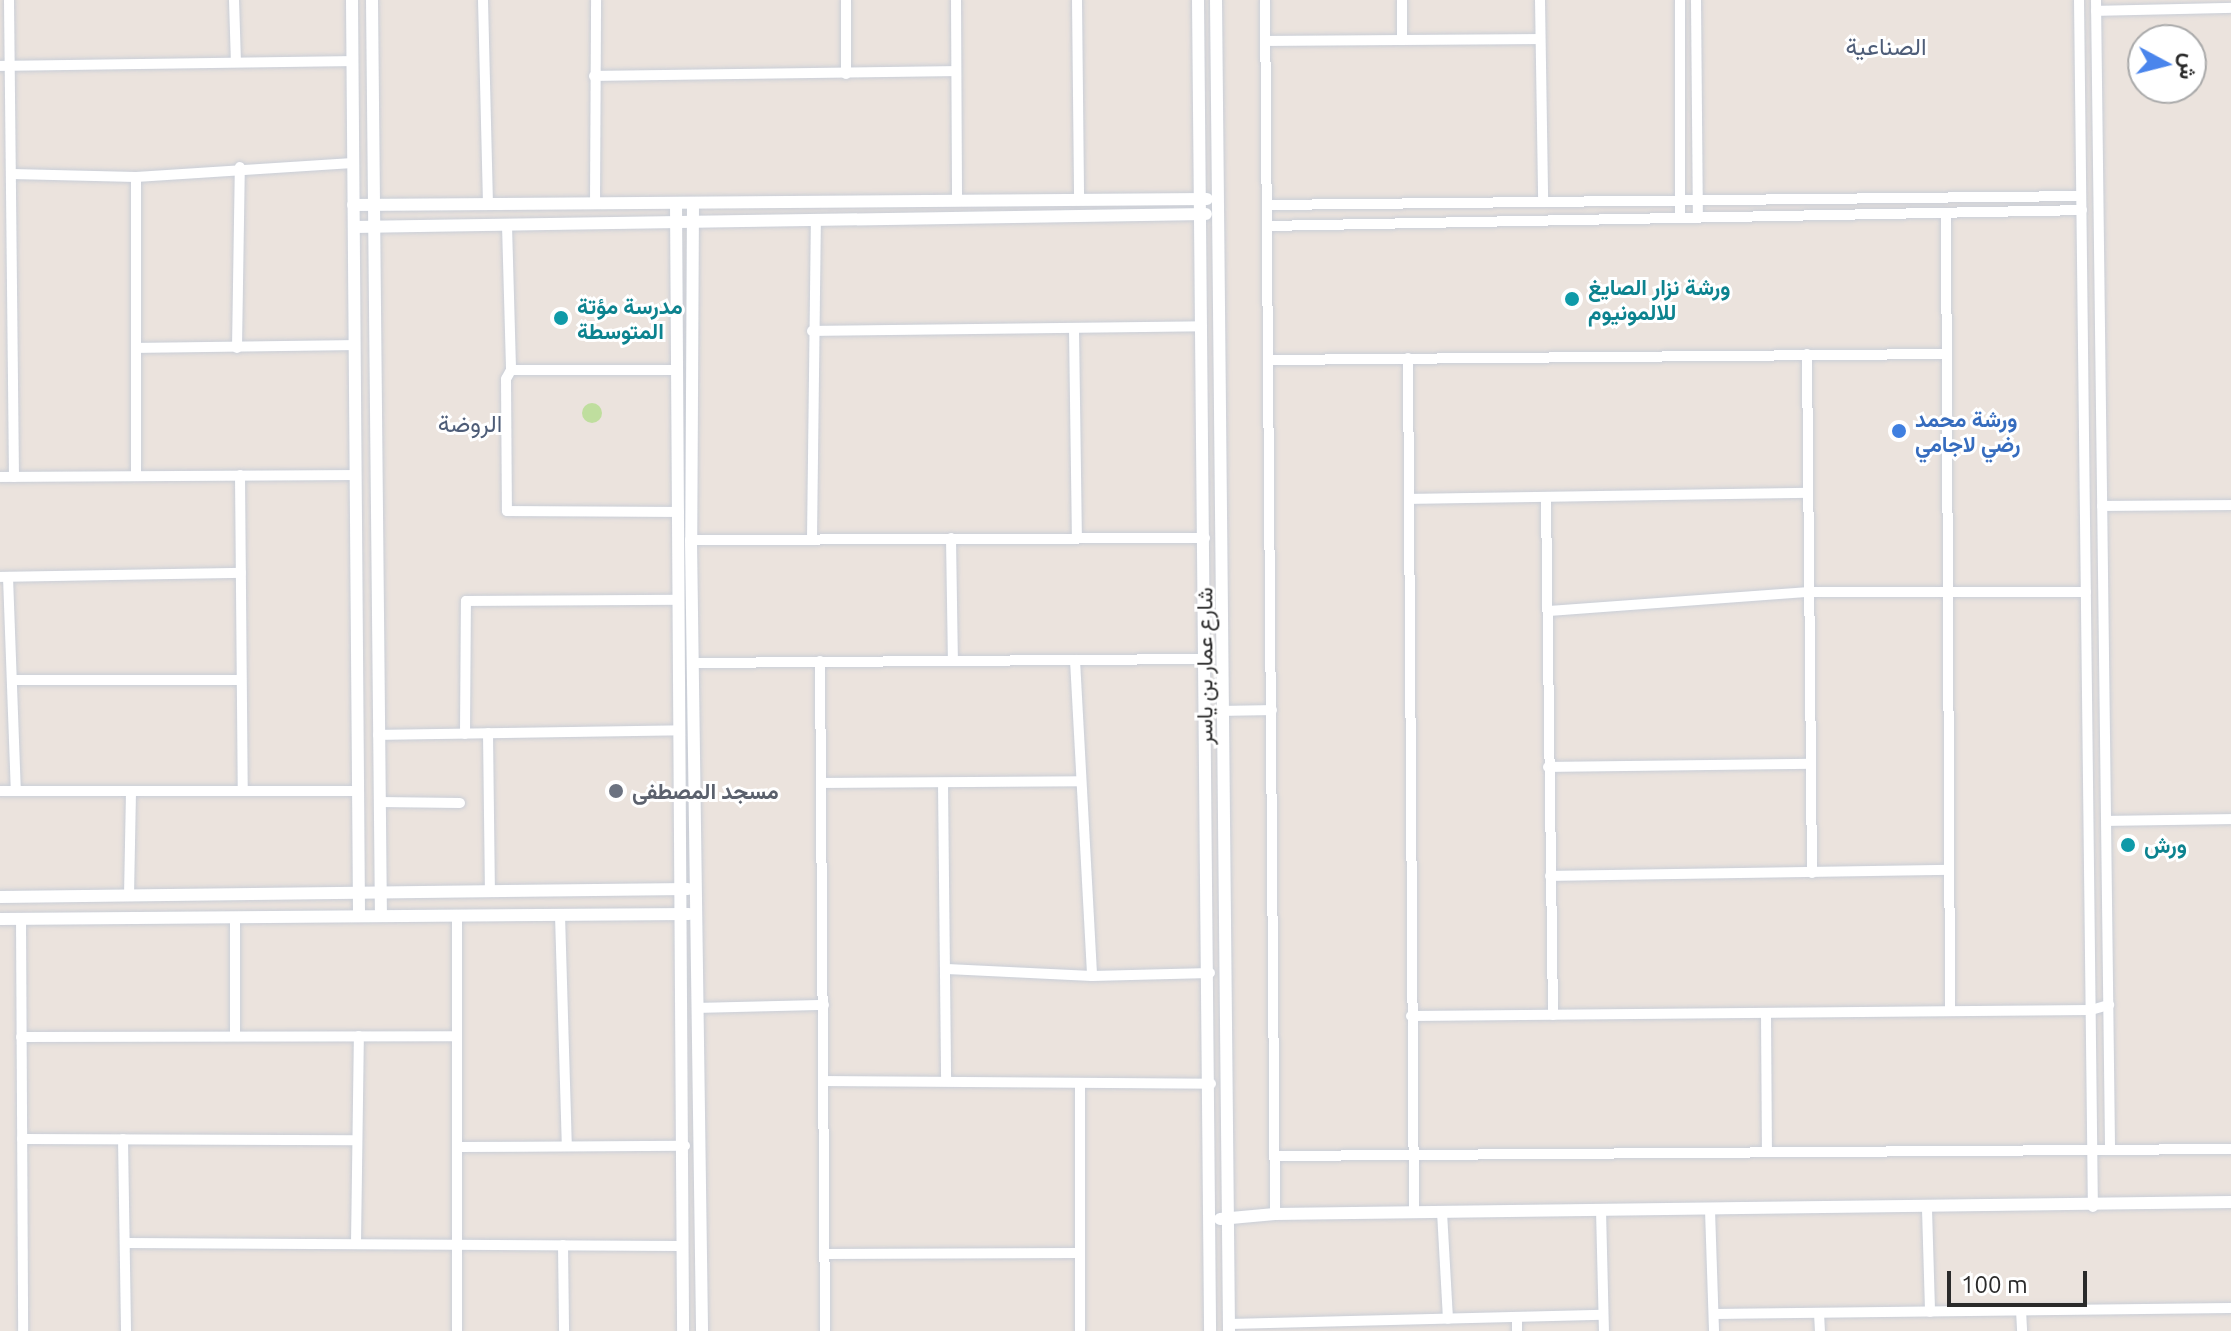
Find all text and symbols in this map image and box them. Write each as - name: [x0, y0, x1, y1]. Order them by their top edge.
- north arrow: [2127, 24, 2207, 104]
- district label: الصناعية: [1845, 33, 1927, 61]
- text: ش: [2175, 52, 2203, 81]
- place label: ورشة نزار الصايغ للالمونيوم: [1588, 273, 1731, 324]
- marker: ورشة نزار الصايغ للالمونيوم: [1563, 290, 1581, 308]
- place label: مدرسة مؤتة المتوسطة: [577, 292, 683, 344]
- marker: مدرسة مؤتة المتوسطة: [552, 309, 570, 327]
- place label: ورشة محمد رضي لاجامي: [1915, 405, 2020, 456]
- district label: الروضة: [438, 410, 502, 438]
- marker: ورشة محمد رضي لاجامي: [1890, 422, 1908, 440]
- street label: شارع عمار بن ياسر: [1191, 587, 1217, 745]
- place label: مسجد المصطفى: [632, 778, 779, 804]
- marker: مسجد المصطفى: [607, 782, 625, 800]
- place label: ورش: [2144, 832, 2187, 858]
- marker: ورش: [2119, 836, 2137, 854]
- scale bar: [1951, 1255, 2091, 1305]
- text: 100 m: [1961, 1271, 2028, 1298]

